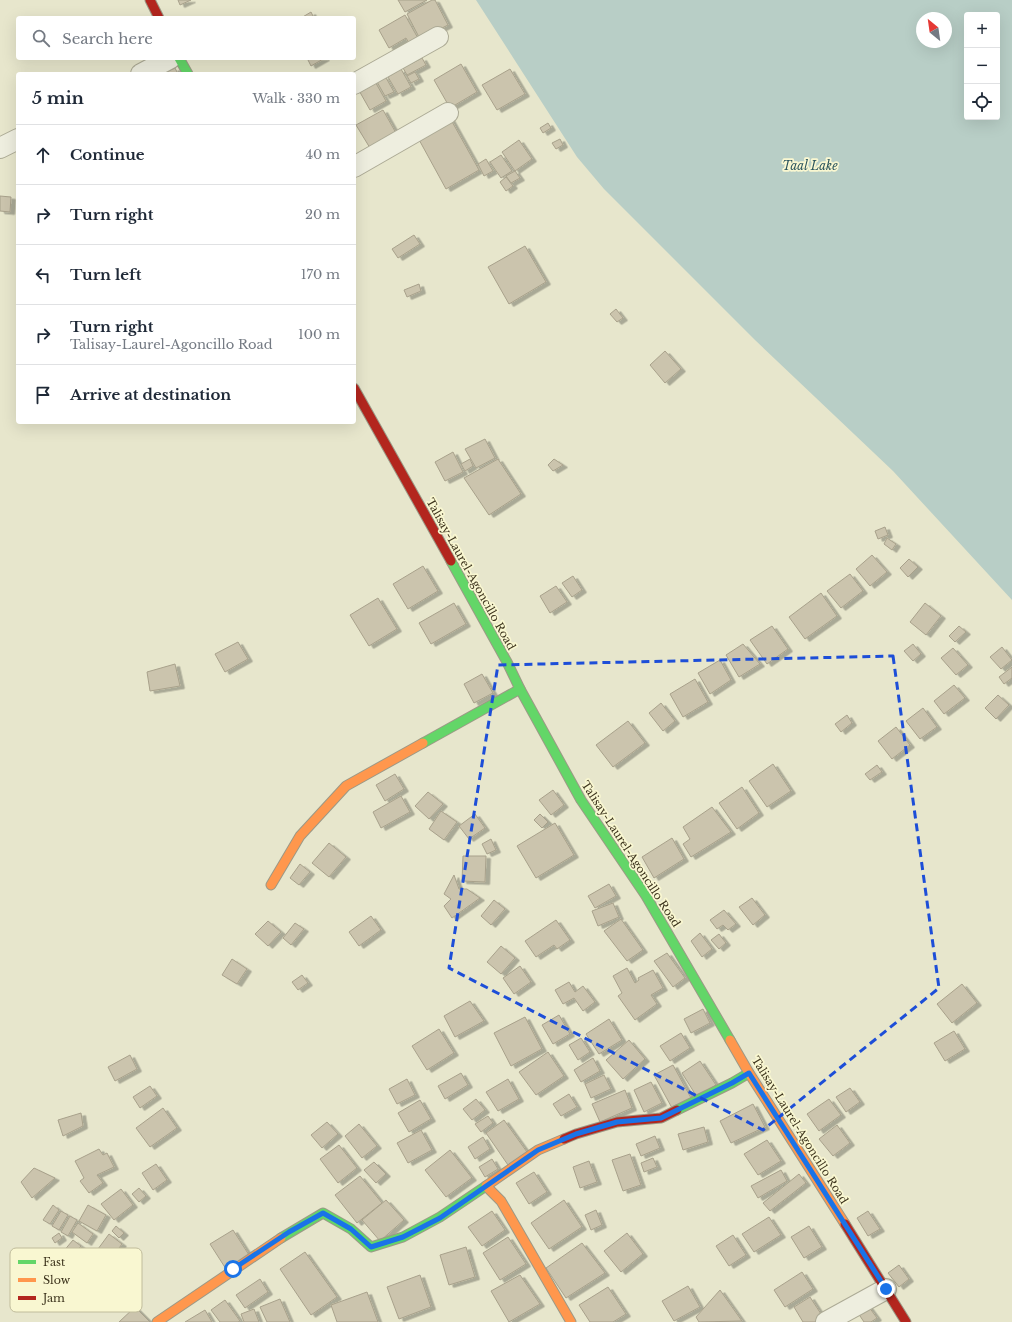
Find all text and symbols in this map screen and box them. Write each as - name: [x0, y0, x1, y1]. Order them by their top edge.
- north arrow: [916, 12, 952, 48]
- map controls: [964, 12, 1000, 120]
- button: +: [964, 12, 1000, 48]
- search box: [16, 16, 356, 60]
- icon: search: [30, 27, 52, 49]
- text: Search here: [62, 29, 153, 48]
- button: −: [964, 48, 1000, 84]
- button: locate: [964, 84, 1000, 120]
- text: 5 min: [32, 88, 84, 109]
- text: Walk · 330 m: [252, 90, 340, 107]
- icon: ahead: [32, 144, 54, 166]
- text: Continue: [70, 145, 145, 164]
- text: 40 m: [305, 146, 340, 163]
- water label: Taal Lake: [782, 158, 838, 173]
- icon: right: [32, 204, 54, 226]
- text: Turn right: [70, 205, 153, 224]
- text: 20 m: [305, 206, 340, 223]
- icon: left: [32, 264, 54, 286]
- text: Turn left: [70, 265, 141, 284]
- text: 170 m: [301, 266, 340, 283]
- text: Turn right: [70, 317, 153, 336]
- icon: right: [32, 324, 54, 346]
- text: 100 m: [298, 326, 340, 343]
- text: Talisay-Laurel-Agoncillo Road: [70, 336, 273, 353]
- icon: arrive: [32, 384, 54, 406]
- text: Arrive at destination: [70, 385, 231, 404]
- street label: Talisay-Laurel-Agoncillo Road: [423, 496, 519, 653]
- street label: Talisay-Laurel-Agoncillo Road: [578, 778, 684, 930]
- street label: Talisay-Laurel-Agoncillo Road: [749, 1054, 852, 1207]
- legend: [10, 1248, 142, 1312]
- text: Fast: [43, 1255, 66, 1269]
- route start: [224, 1260, 242, 1278]
- text: Slow: [43, 1273, 71, 1287]
- route end: [877, 1280, 895, 1298]
- text: Jam: [41, 1291, 65, 1305]

